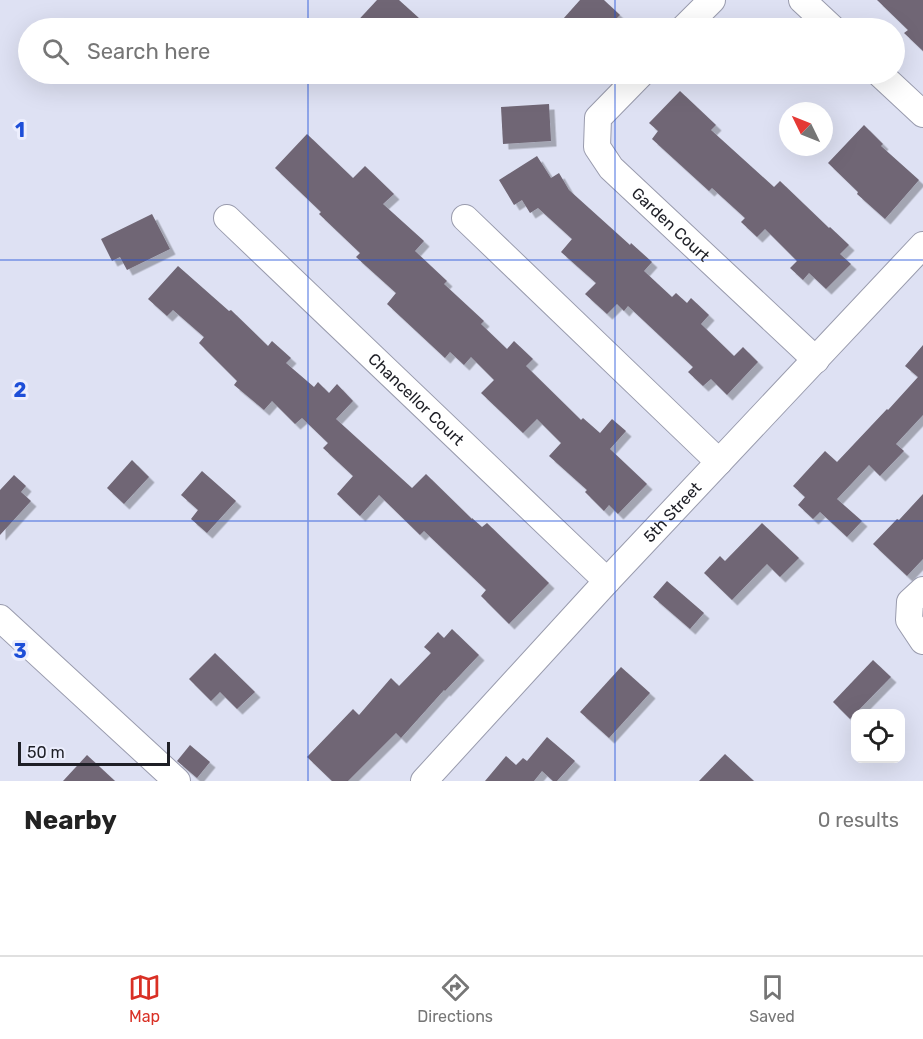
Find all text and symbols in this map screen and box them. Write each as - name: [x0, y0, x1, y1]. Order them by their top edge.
- search box: [18, 18, 905, 84]
- icon: search: [39, 35, 72, 68]
- text: Search here: [87, 38, 210, 65]
- north arrow: [779, 102, 833, 156]
- text: 1: [15, 118, 25, 142]
- street label: Garden Court: [628, 183, 714, 265]
- street label: Chancellor Court: [365, 349, 468, 449]
- text: 2: [14, 378, 27, 402]
- street label: 5th Street: [639, 478, 705, 546]
- text: 3: [13, 639, 27, 663]
- map controls: [851, 709, 905, 763]
- button: locate: [851, 709, 905, 763]
- scale bar: [18, 739, 170, 766]
- text: 50 m: [27, 743, 65, 762]
- text: Nearby: [24, 805, 117, 836]
- text: 0 results: [818, 808, 899, 832]
- tab: Map: [128, 971, 161, 1026]
- tab: Directions: [417, 971, 493, 1026]
- tab: Saved: [749, 971, 795, 1026]

